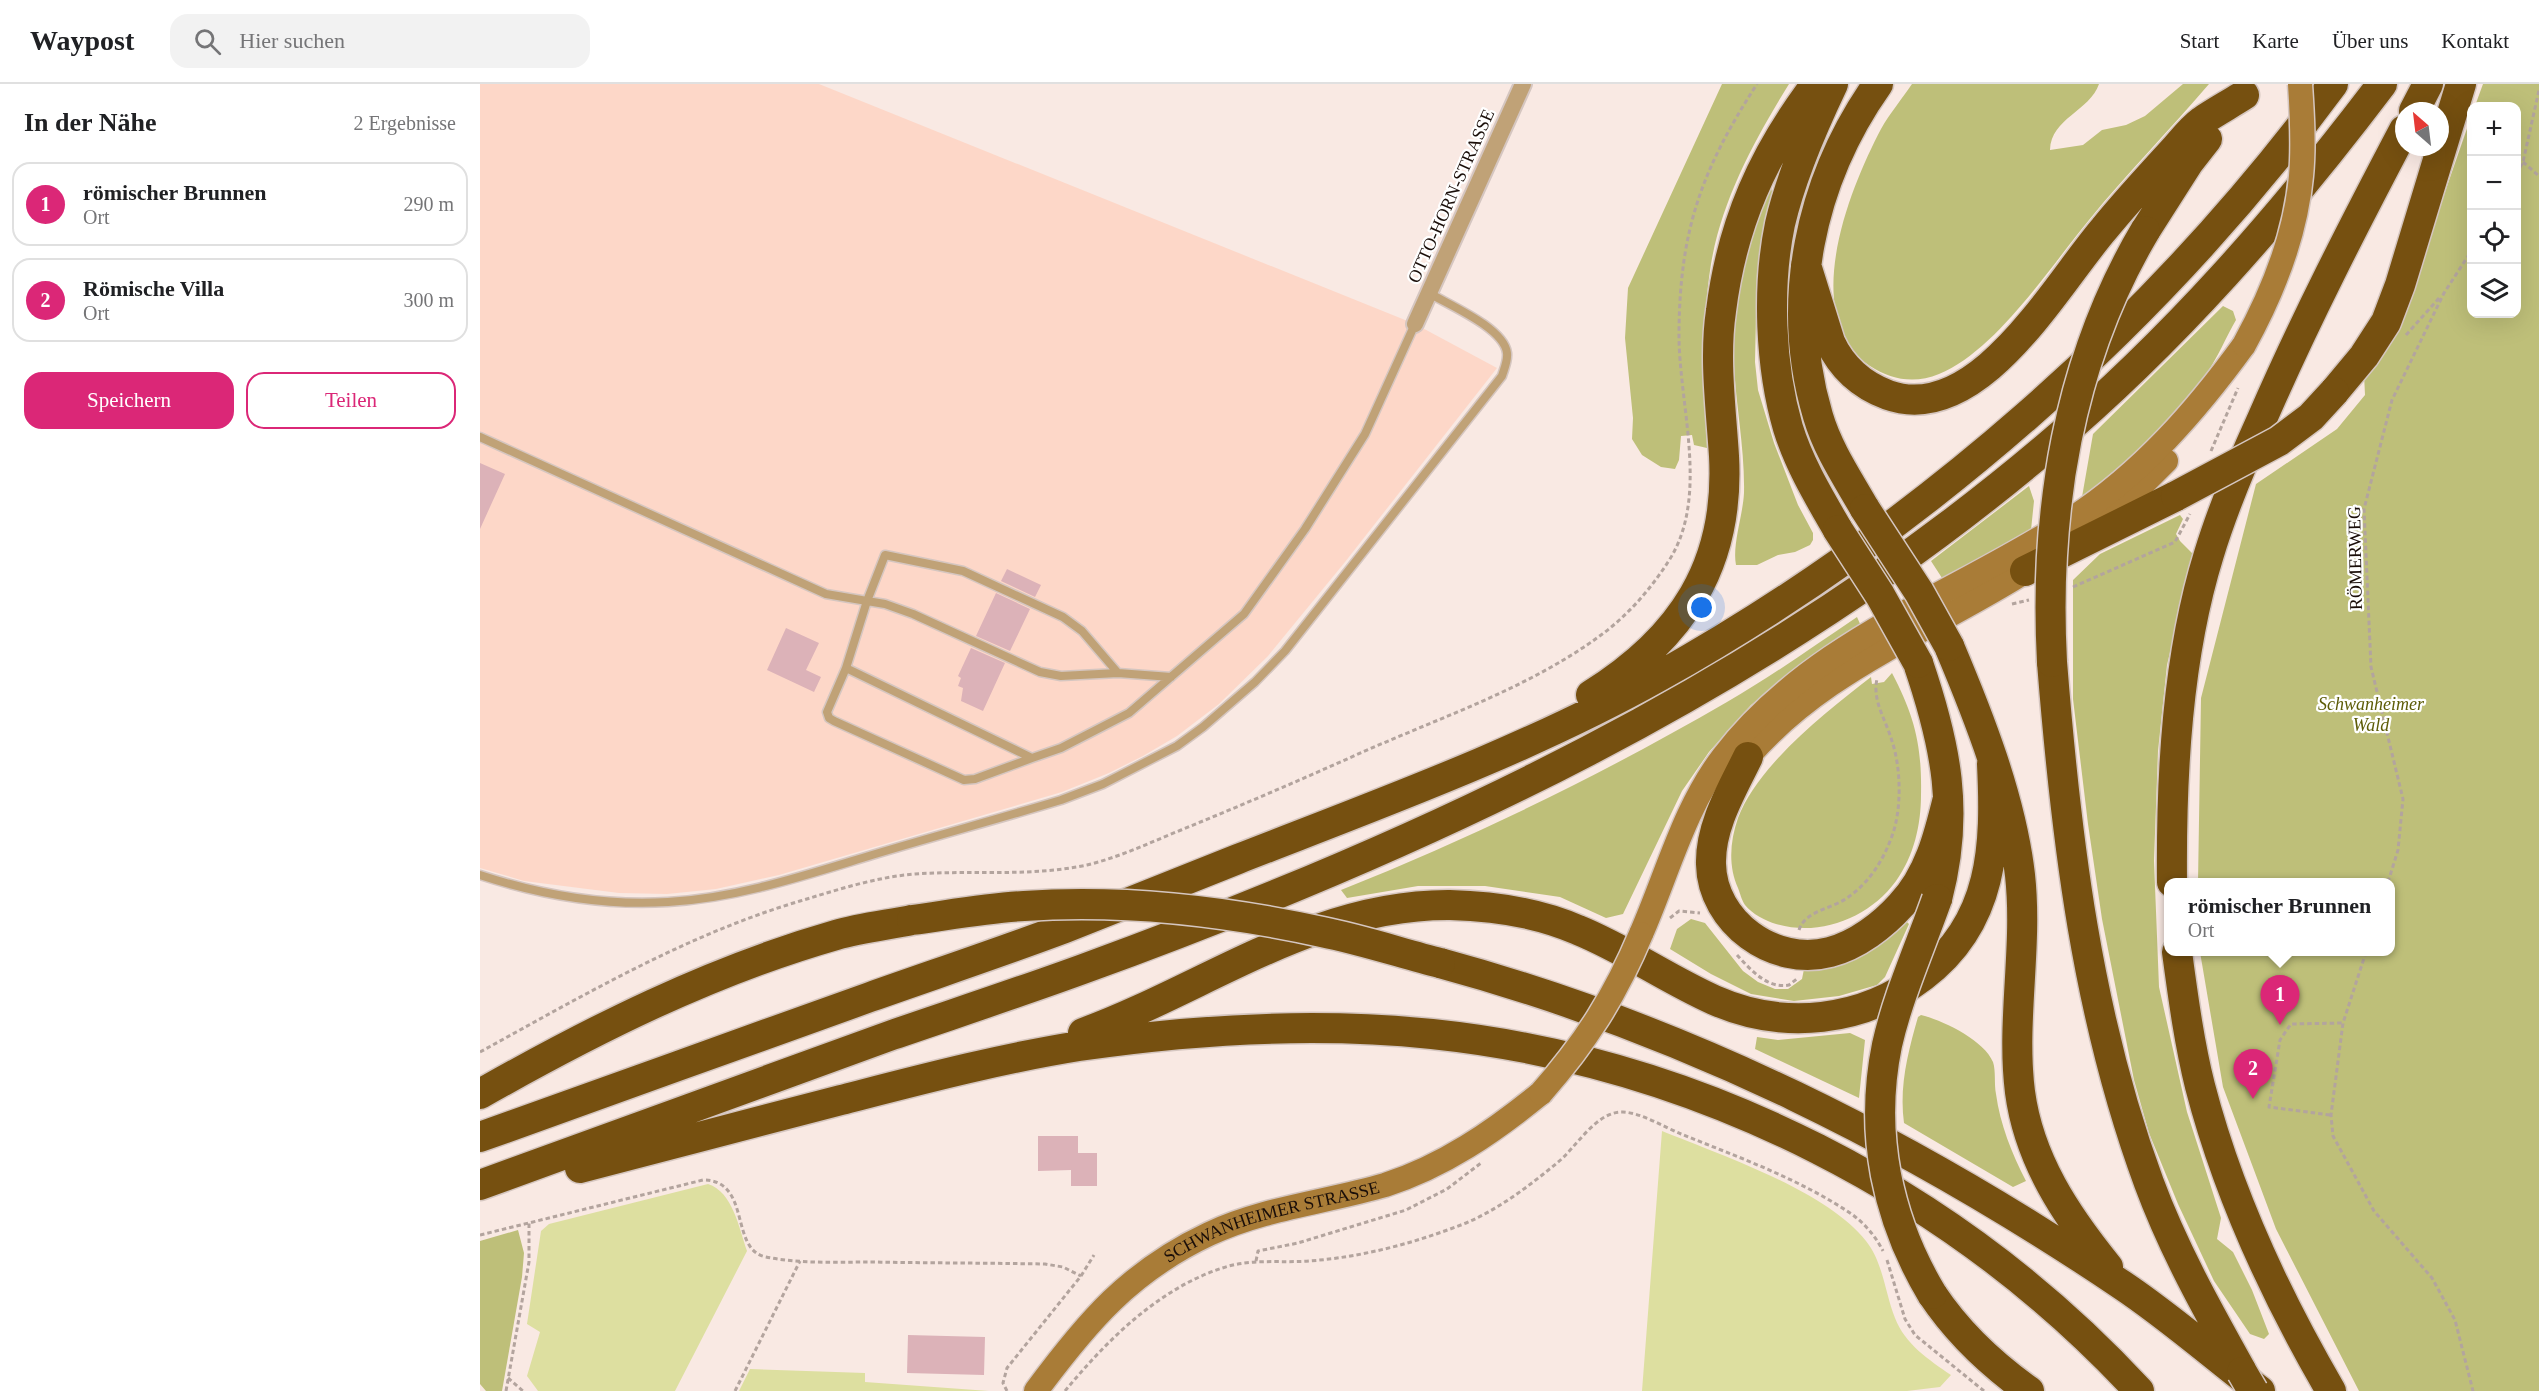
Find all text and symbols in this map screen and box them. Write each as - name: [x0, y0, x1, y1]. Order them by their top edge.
- search box: [170, 14, 590, 68]
- text: Waypost: [30, 25, 134, 56]
- icon: search: [191, 25, 224, 58]
- text: Hier suchen: [239, 28, 345, 53]
- text: Start: [2180, 29, 2219, 53]
- text: Karte: [2252, 29, 2299, 53]
- text: Über uns: [2332, 29, 2408, 53]
- text: Kontakt: [2441, 29, 2509, 53]
- north arrow: [2395, 102, 2449, 156]
- map controls: [2467, 102, 2521, 318]
- button: +: [2467, 102, 2521, 156]
- street label: OTTO-HORN-STRASSE: [1404, 106, 1498, 286]
- text: In der Nähe: [24, 108, 156, 137]
- text: 2 Ergebnisse: [354, 112, 456, 134]
- button: −: [2467, 156, 2521, 210]
- text: römischer Brunnen: [83, 180, 267, 205]
- text: 1: [41, 193, 51, 215]
- text: 290 m: [403, 193, 454, 215]
- text: Ort: [83, 206, 110, 228]
- button: locate: [2467, 210, 2521, 264]
- button: layers: [2467, 264, 2521, 318]
- text: Römische Villa: [83, 276, 224, 301]
- text: 2: [41, 289, 51, 311]
- text: 300 m: [403, 289, 454, 311]
- text: Ort: [83, 302, 110, 324]
- button: Speichern: [24, 372, 234, 429]
- button: Teilen: [246, 372, 456, 429]
- street label: RÖMERWEG: [2344, 506, 2366, 610]
- your location: [1687, 593, 1716, 622]
- park label: Schwanheimer Wald: [2318, 694, 2425, 735]
- popup: [2164, 878, 2395, 956]
- text: römischer Brunnen: [2188, 893, 2371, 918]
- text: Ort: [2188, 919, 2214, 941]
- pin: 1: [2260, 976, 2300, 1025]
- pin: 2: [2234, 1050, 2272, 1099]
- street label: SCHWANHEIMER STRASSE: [1160, 1177, 1382, 1267]

